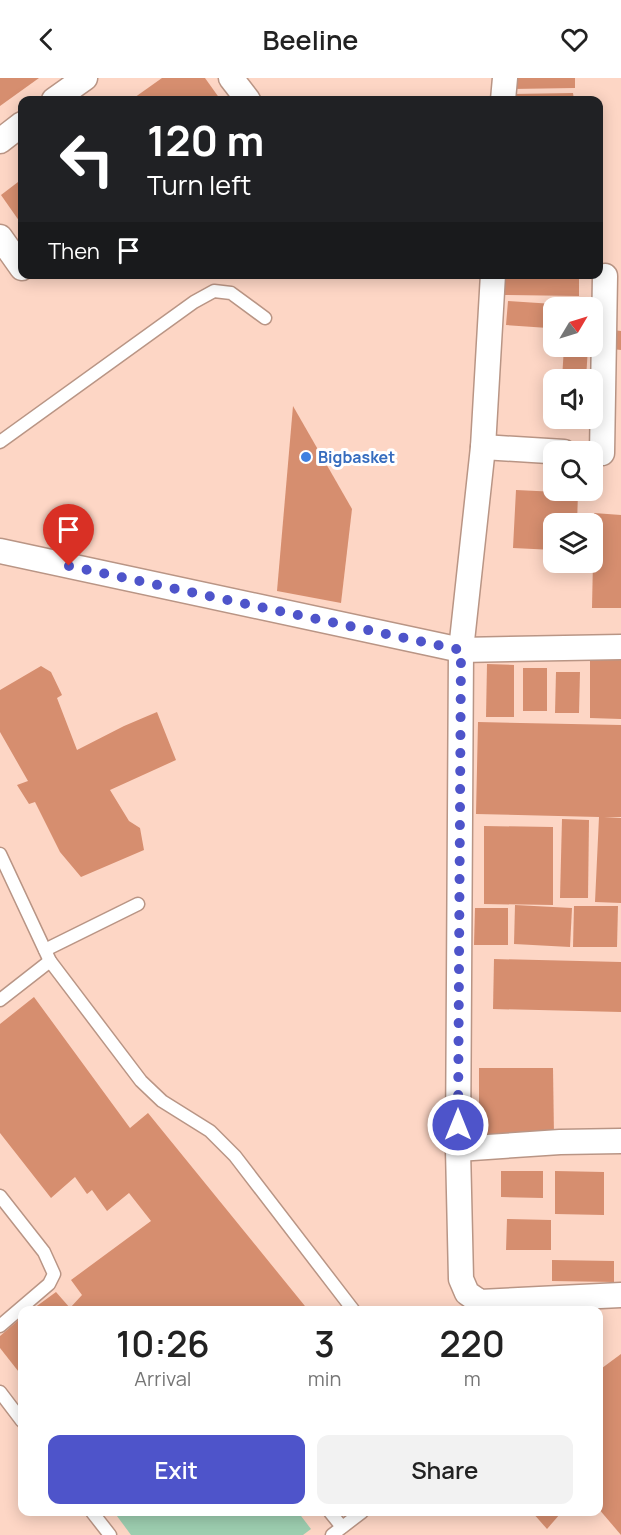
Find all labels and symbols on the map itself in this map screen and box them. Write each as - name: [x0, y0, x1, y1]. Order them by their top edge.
- north arrow: [543, 297, 603, 357]
- place label: Bigbasket: [318, 446, 395, 468]
- marker: Bigbasket: [299, 450, 313, 464]
- pin: [43, 504, 94, 566]
- position arrow: [426, 1093, 490, 1157]

